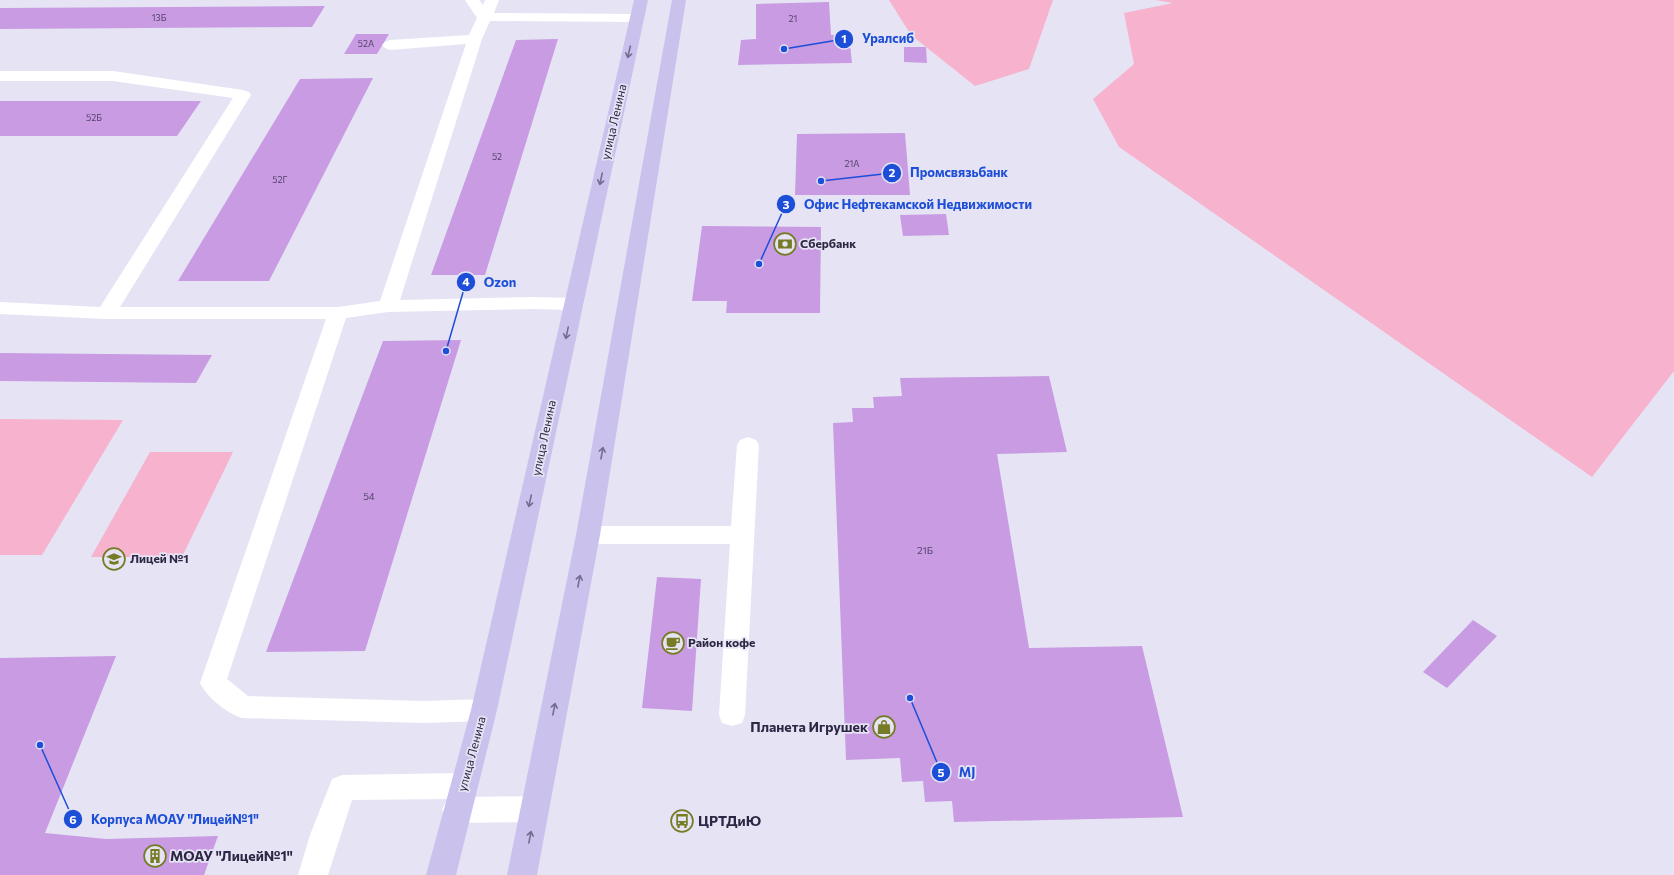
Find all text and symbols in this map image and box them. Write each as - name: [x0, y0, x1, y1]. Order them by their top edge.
- house number: 13Б: [152, 12, 167, 23]
- house number: 21: [789, 13, 797, 24]
- callout: Уралсиб: [834, 26, 922, 51]
- text: Уралсиб: [862, 30, 914, 46]
- text: 1: [841, 31, 847, 45]
- house number: 52А: [358, 38, 374, 49]
- one-way arrow: [625, 45, 633, 58]
- street label: улица Ленина: [598, 83, 629, 161]
- house number: 52Б: [86, 112, 102, 123]
- house number: 52: [492, 151, 502, 162]
- house number: 21А: [844, 158, 860, 169]
- callout: Промсвязьбанк: [882, 160, 1016, 185]
- text: Промсвязьбанк: [910, 164, 1009, 180]
- text: 2: [889, 165, 896, 179]
- one-way arrow: [596, 172, 604, 185]
- house number: 52Г: [272, 174, 288, 185]
- callout: Офис Нефтекамской Недвижимости: [776, 192, 1040, 217]
- text: Офис Нефтекамской Недвижимости: [804, 196, 1032, 212]
- text: 3: [783, 197, 790, 211]
- bank icon: Сбербанк: [772, 231, 798, 257]
- place label: Сбербанк: [800, 236, 856, 250]
- callout: Ozon: [456, 270, 525, 295]
- text: 4: [462, 274, 470, 288]
- text: Ozon: [484, 274, 516, 290]
- one-way arrow: [563, 326, 571, 339]
- street label: улица Ленина: [528, 399, 558, 477]
- one-way arrow: [598, 447, 606, 460]
- house number: 54: [363, 490, 375, 502]
- one-way arrow: [526, 494, 533, 507]
- house number: 21Б: [917, 544, 933, 556]
- school or university icon: Лицей №1: [101, 546, 127, 572]
- place label: Лицей №1: [130, 551, 189, 565]
- one-way arrow: [575, 575, 583, 588]
- cafe icon: Район кофе: [660, 630, 686, 656]
- place label: Район кофе: [688, 635, 755, 649]
- one-way arrow: [551, 703, 559, 716]
- shop icon: Планета Игрушек: [871, 714, 897, 740]
- street label: улица Ленина: [454, 715, 488, 793]
- place label: Планета Игрушек: [750, 718, 868, 735]
- callout: MJ: [931, 760, 984, 785]
- text: MJ: [959, 764, 975, 780]
- text: 5: [938, 765, 945, 779]
- callout: Корпуса МОАУ "Лицей№1": [63, 807, 267, 832]
- bus stop icon: ЦРТДиЮ: [669, 808, 695, 834]
- text: Корпуса МОАУ "Лицей№1": [91, 811, 259, 827]
- text: 6: [69, 812, 77, 826]
- place label: ЦРТДиЮ: [698, 812, 761, 829]
- one-way arrow: [526, 831, 534, 844]
- building icon: МОАУ "Лицей№1": [142, 843, 168, 869]
- place label: МОАУ "Лицей№1": [170, 847, 293, 864]

